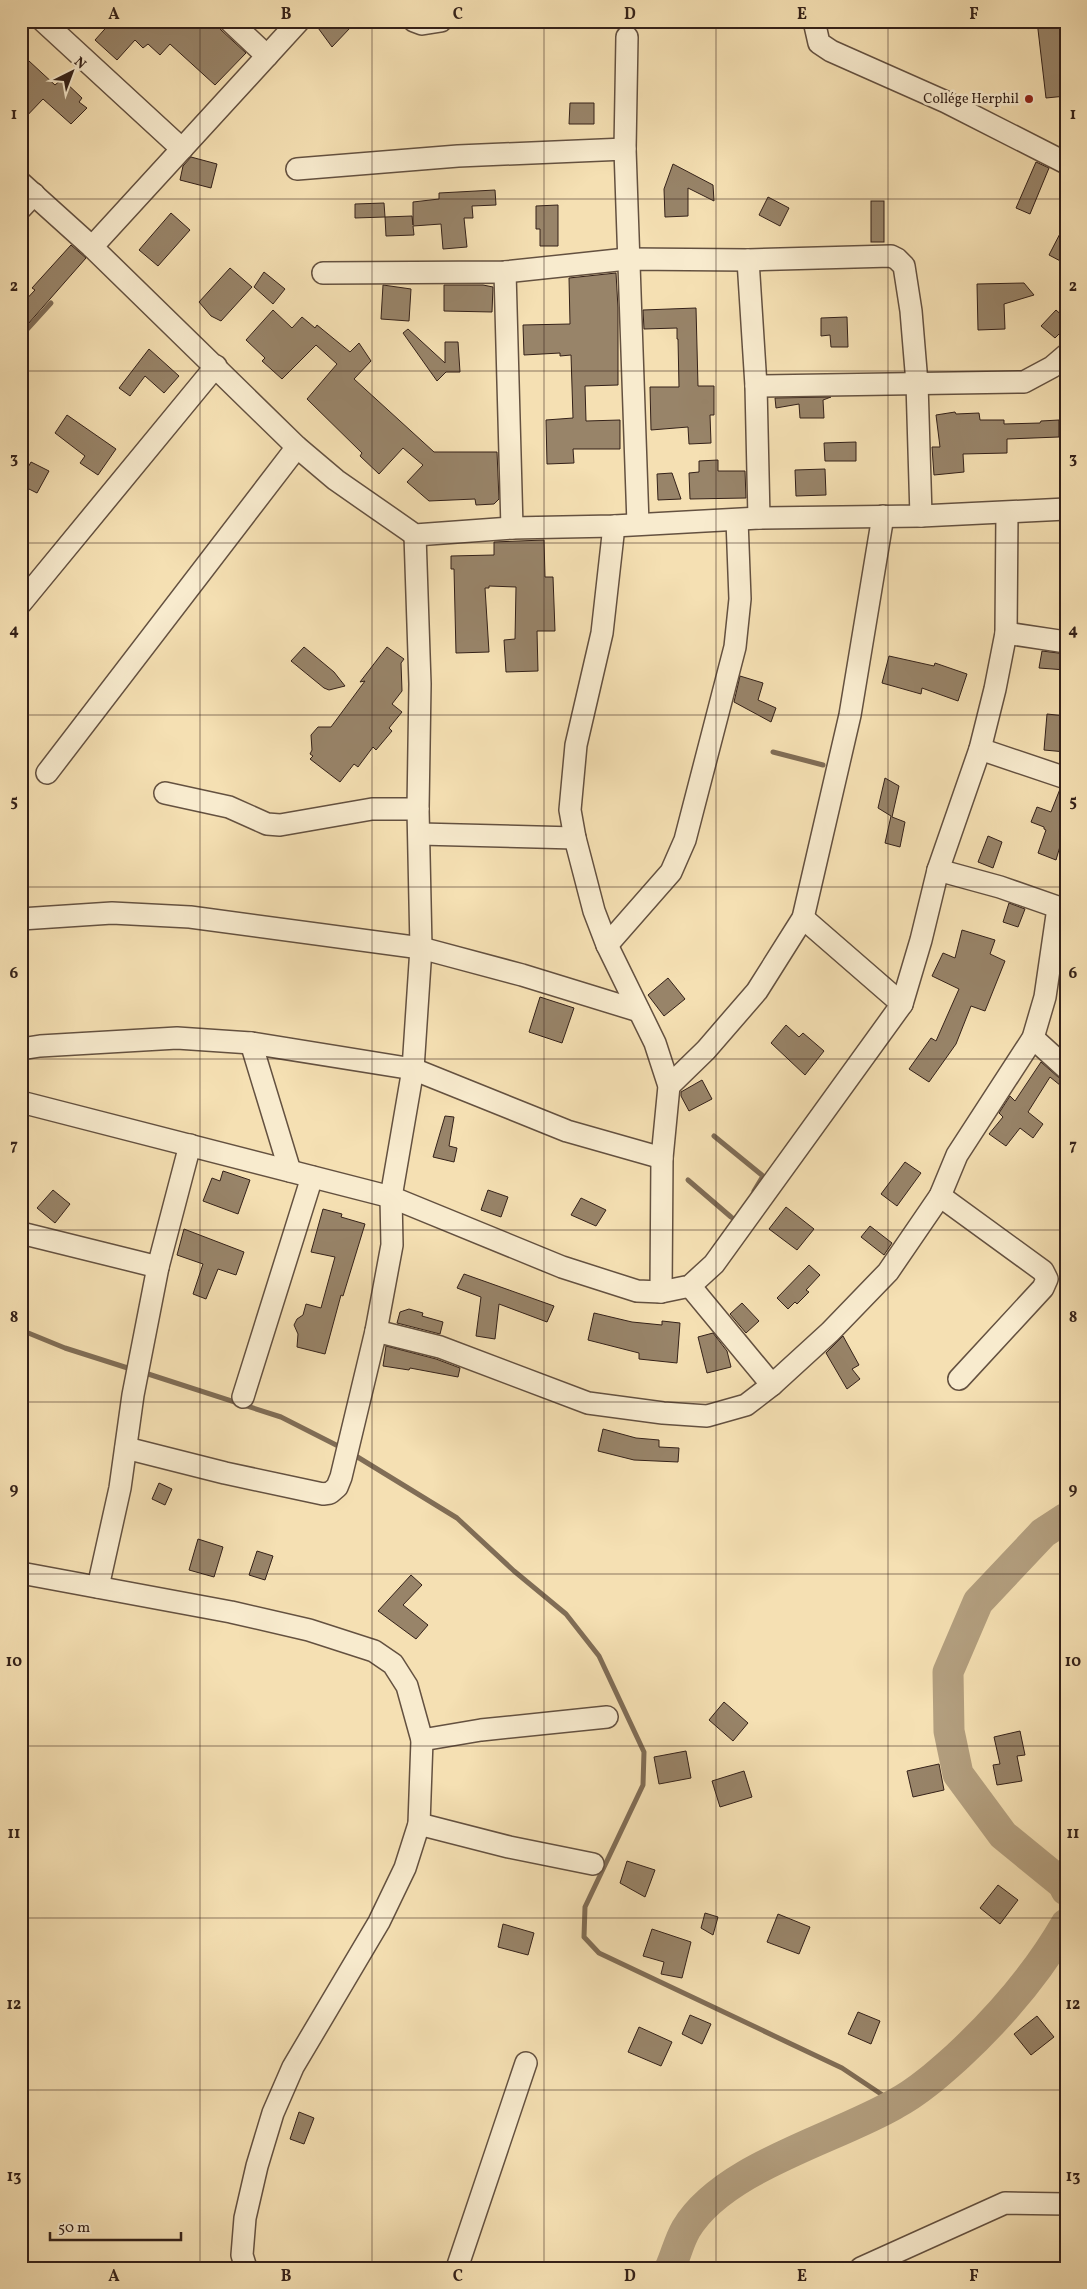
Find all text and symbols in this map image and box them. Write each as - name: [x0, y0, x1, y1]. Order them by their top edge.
- text: A: [108, 4, 120, 26]
- text: B: [281, 4, 292, 26]
- text: C: [453, 4, 463, 26]
- text: D: [624, 4, 636, 26]
- text: E: [797, 4, 807, 26]
- text: F: [969, 4, 979, 26]
- north arrow: [48, 48, 98, 98]
- text: N: [70, 53, 90, 74]
- place label: Collége Herphil: [923, 90, 1019, 109]
- marker: Collége Herphil: [1023, 93, 1035, 105]
- text: 1: [11, 104, 17, 126]
- text: 1: [1070, 104, 1076, 126]
- text: 2: [10, 276, 18, 298]
- text: 2: [1069, 276, 1077, 298]
- text: 3: [10, 448, 18, 470]
- text: 3: [1069, 448, 1077, 470]
- text: 4: [9, 620, 19, 642]
- text: 4: [1068, 620, 1078, 642]
- text: 5: [10, 791, 18, 813]
- text: 5: [1069, 791, 1077, 813]
- text: 6: [10, 963, 19, 985]
- text: 6: [1069, 963, 1078, 985]
- text: 7: [10, 1135, 18, 1157]
- text: 7: [1069, 1135, 1077, 1157]
- text: 8: [10, 1307, 18, 1329]
- text: 8: [1069, 1307, 1077, 1329]
- text: 9: [10, 1479, 19, 1501]
- text: 9: [1069, 1479, 1078, 1501]
- text: 10: [6, 1651, 22, 1673]
- text: 10: [1065, 1651, 1081, 1673]
- text: 11: [8, 1823, 20, 1845]
- text: 11: [1067, 1823, 1079, 1845]
- text: 12: [7, 1994, 21, 2016]
- text: 12: [1066, 1994, 1080, 2016]
- text: 13: [7, 2166, 21, 2188]
- text: 13: [1066, 2166, 1080, 2188]
- scale bar: [50, 2209, 181, 2241]
- text: 50 m: [58, 2218, 90, 2239]
- text: A: [108, 2266, 120, 2288]
- text: B: [281, 2266, 292, 2288]
- text: C: [453, 2266, 463, 2288]
- text: D: [624, 2266, 636, 2288]
- text: E: [797, 2266, 807, 2288]
- text: F: [969, 2266, 979, 2288]

